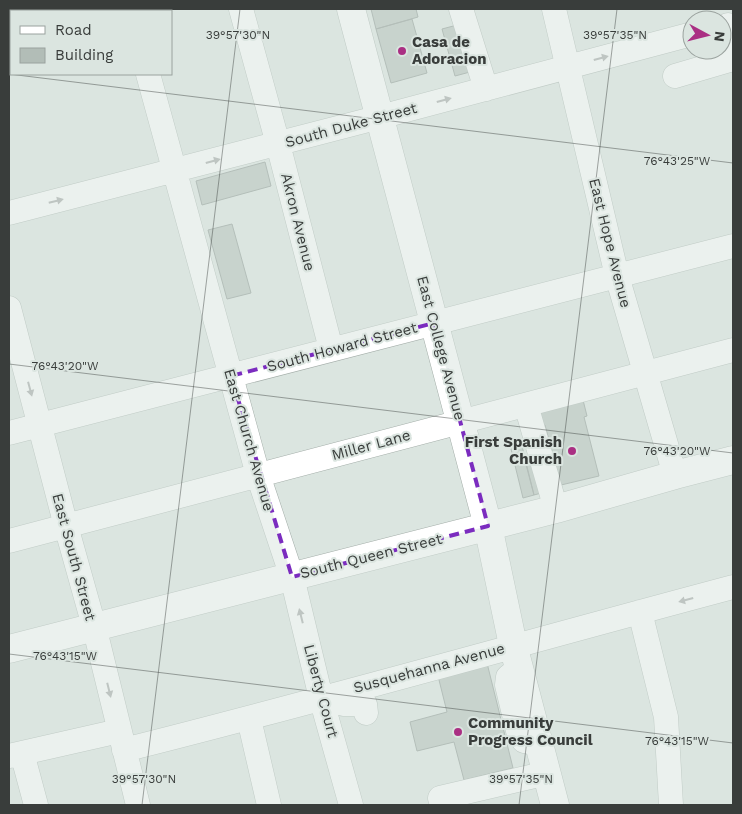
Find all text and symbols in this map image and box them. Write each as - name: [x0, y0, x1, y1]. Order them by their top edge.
- legend: [10, 10, 172, 75]
- north arrow: [682, 10, 732, 60]
- text: Road: [55, 21, 92, 39]
- text: 39°57'30"N: [206, 28, 270, 42]
- text: 39°57'35"N: [583, 28, 647, 42]
- text: N: [711, 30, 728, 43]
- place label: Casa de Adoracion: [412, 33, 486, 68]
- marker: Casa de Adoracion: [396, 45, 408, 57]
- text: Building: [55, 46, 113, 64]
- one-way arrow: [593, 54, 608, 62]
- one-way arrow: [436, 96, 451, 104]
- street label: South Duke Street: [283, 99, 420, 151]
- text: 76°43'25"W: [644, 154, 711, 168]
- one-way arrow: [206, 157, 221, 165]
- street label: Akron Avenue: [277, 171, 319, 273]
- street label: East Hope Avenue: [585, 176, 635, 310]
- one-way arrow: [48, 197, 64, 205]
- street label: East College Avenue: [413, 274, 469, 422]
- street label: South Howard Street: [265, 318, 420, 376]
- text: 76°43'20"W: [32, 359, 99, 373]
- street label: East Church Avenue: [220, 367, 278, 513]
- one-way arrow: [26, 382, 34, 397]
- street label: Miller Lane: [330, 426, 412, 464]
- place label: First Spanish Church: [465, 433, 562, 468]
- text: 76°43'20"W: [644, 444, 711, 458]
- marker: First Spanish Church: [566, 445, 578, 457]
- street label: East South Street: [48, 491, 100, 623]
- street label: South Queen Street: [298, 529, 445, 582]
- one-way arrow: [679, 596, 694, 604]
- one-way arrow: [297, 609, 305, 624]
- street label: Susquehanna Avenue: [351, 639, 507, 697]
- street label: Liberty Court: [300, 642, 342, 740]
- text: 76°43'15"W: [33, 649, 98, 663]
- one-way arrow: [105, 683, 113, 698]
- place label: Community Progress Council: [468, 714, 593, 749]
- marker: Community Progress Council: [452, 726, 464, 738]
- text: 76°43'15"W: [645, 734, 710, 748]
- text: 39°57'30"N: [112, 772, 176, 786]
- text: 39°57'35"N: [489, 772, 553, 786]

